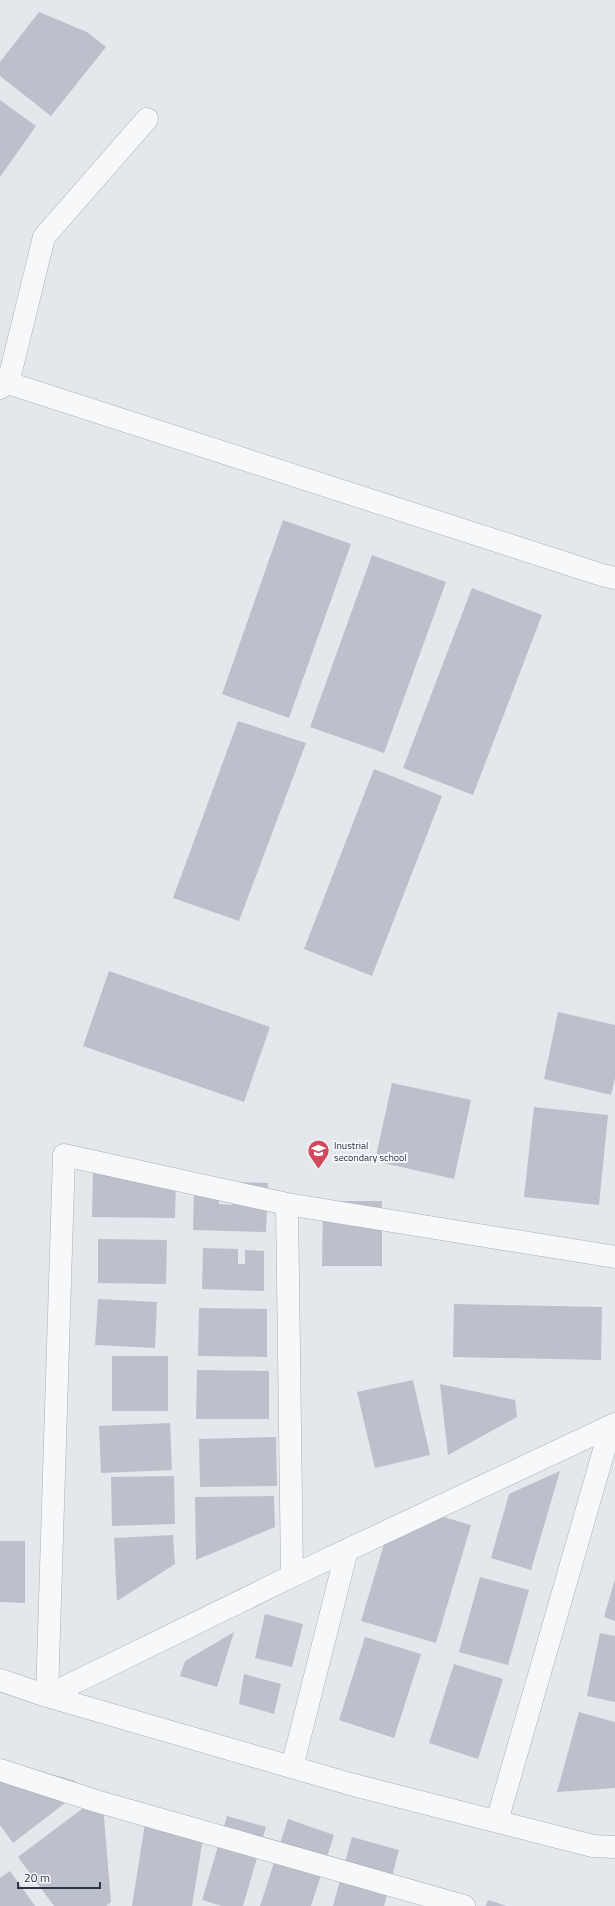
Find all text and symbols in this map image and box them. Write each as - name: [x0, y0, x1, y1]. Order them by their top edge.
- school or university icon: Inustrial secondary school: [305, 1138, 331, 1171]
- place label: Inustrial secondary school: [334, 1138, 407, 1165]
- scale bar: [18, 1864, 100, 1890]
- text: 20 m: [24, 1868, 50, 1887]

